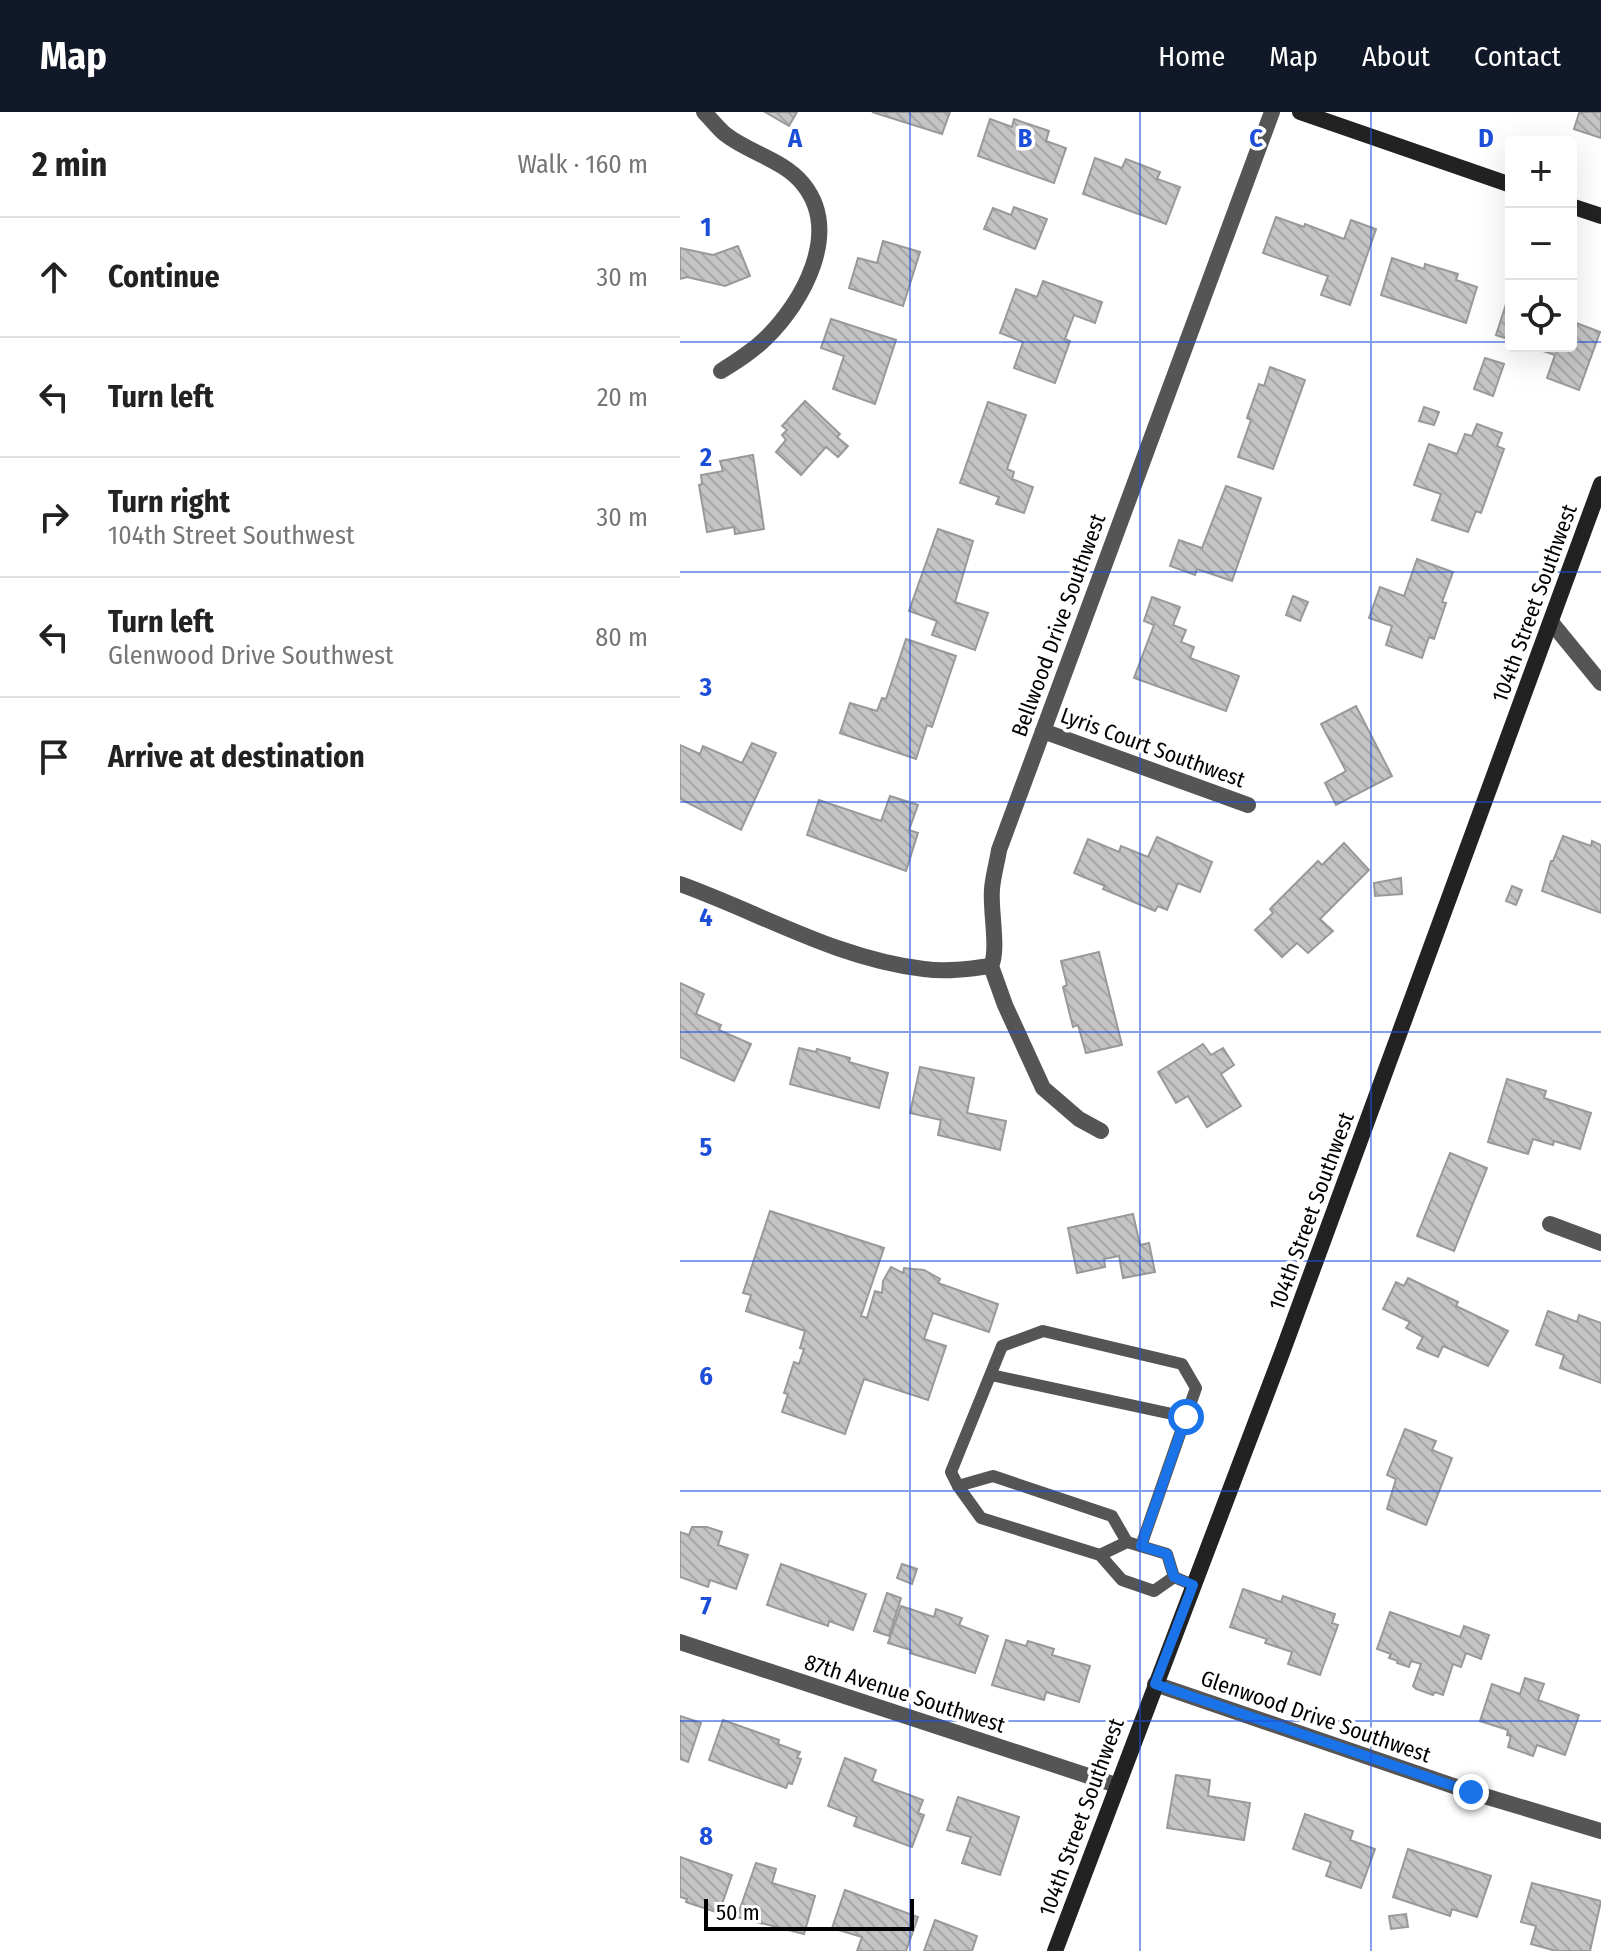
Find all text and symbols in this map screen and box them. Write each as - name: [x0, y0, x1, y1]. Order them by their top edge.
- text: Map: [40, 33, 107, 79]
- text: Home: [1158, 40, 1225, 73]
- text: Map: [1269, 40, 1318, 73]
- text: About: [1362, 40, 1430, 73]
- text: Contact: [1474, 40, 1561, 73]
- text: A: [787, 123, 803, 154]
- text: B: [1018, 123, 1033, 154]
- text: C: [1249, 123, 1263, 154]
- text: D: [1478, 123, 1494, 154]
- map controls: [1505, 136, 1577, 352]
- button: +: [1505, 136, 1577, 208]
- text: 2 min: [32, 144, 107, 185]
- text: Walk · 160 m: [517, 149, 648, 180]
- button: −: [1505, 208, 1577, 280]
- text: 1: [701, 212, 712, 243]
- icon: ahead: [32, 255, 76, 299]
- text: Continue: [108, 259, 220, 295]
- text: 30 m: [597, 262, 648, 293]
- button: locate: [1505, 280, 1577, 352]
- icon: left: [32, 375, 76, 419]
- text: Turn left: [108, 379, 214, 415]
- text: 20 m: [597, 382, 648, 413]
- text: 2: [699, 442, 712, 473]
- text: Turn right: [108, 484, 230, 520]
- icon: right: [32, 495, 76, 539]
- street label: 104th Street Southwest: [1486, 500, 1583, 706]
- text: 30 m: [597, 502, 648, 533]
- street label: Bellwood Drive Southwest: [1006, 509, 1112, 740]
- text: 104th Street Southwest: [108, 520, 354, 551]
- text: Turn left: [108, 604, 214, 640]
- icon: left: [32, 615, 76, 659]
- text: 80 m: [595, 622, 648, 653]
- text: Glenwood Drive Southwest: [108, 640, 394, 671]
- text: 3: [699, 672, 712, 703]
- street label: Lyris Court Southwest: [1057, 702, 1250, 794]
- icon: arrive: [32, 735, 76, 779]
- text: Arrive at destination: [108, 739, 365, 775]
- text: 4: [699, 902, 713, 933]
- street label: 104th Street Southwest: [1263, 1108, 1360, 1314]
- text: 5: [700, 1132, 713, 1163]
- text: 6: [699, 1361, 713, 1392]
- route start: [1168, 1399, 1204, 1435]
- text: 7: [700, 1591, 712, 1622]
- street label: 87th Avenue Southwest: [801, 1648, 1009, 1739]
- street label: Glenwood Drive Southwest: [1197, 1664, 1435, 1769]
- street label: 104th Street Southwest: [1033, 1714, 1130, 1920]
- route end: [1453, 1774, 1489, 1810]
- text: 8: [699, 1821, 713, 1852]
- scale bar: [704, 1895, 914, 1931]
- text: 50 m: [716, 1899, 760, 1926]

